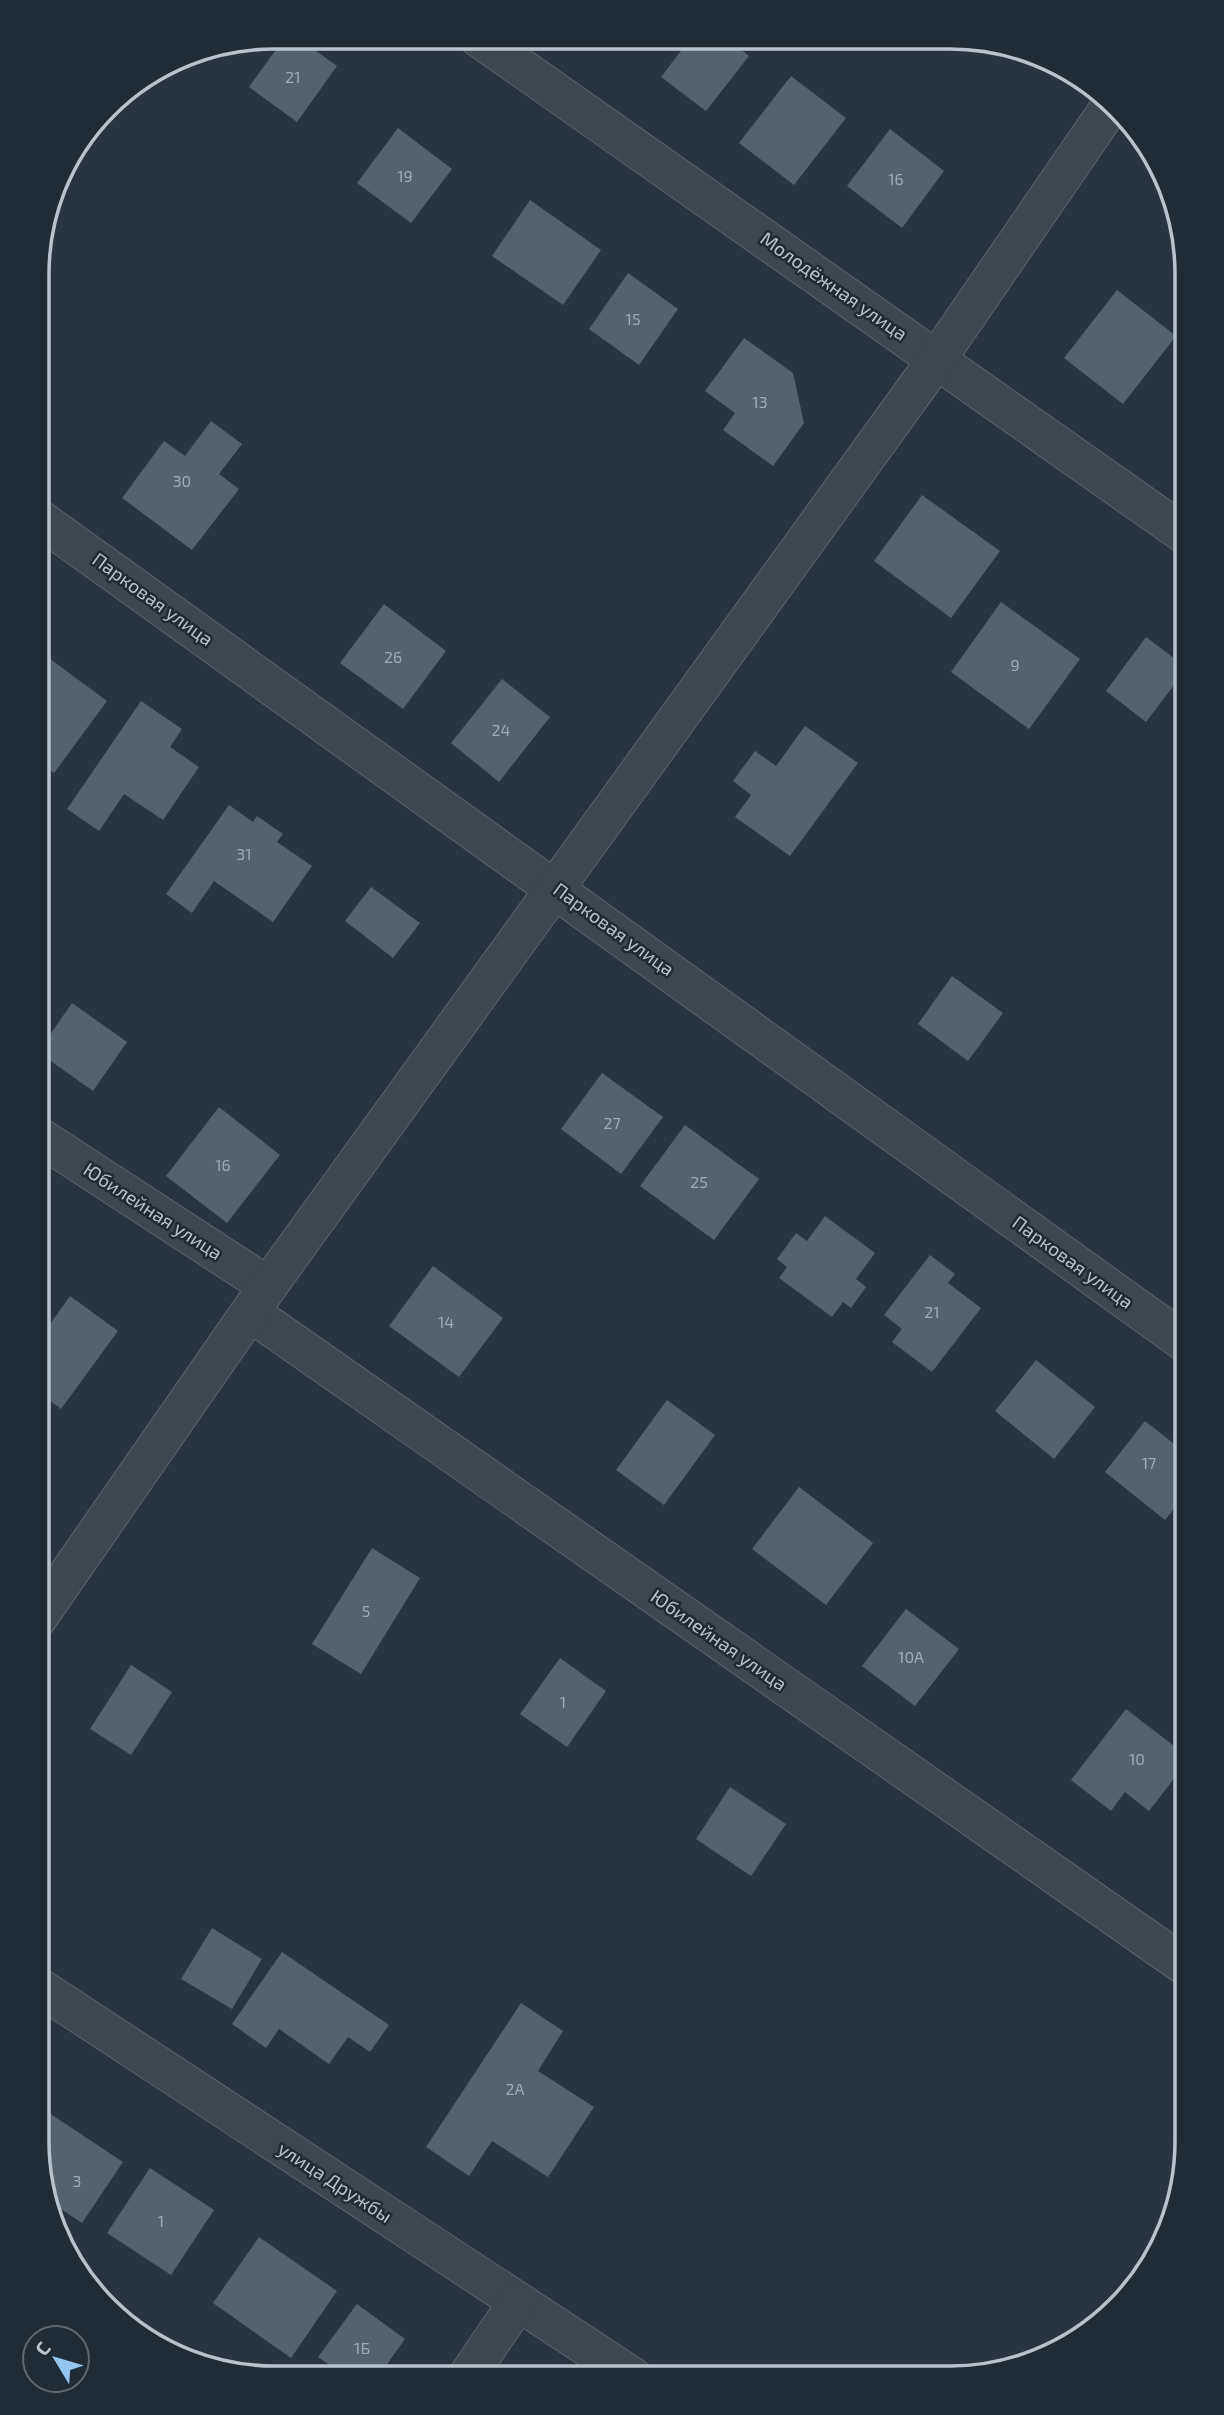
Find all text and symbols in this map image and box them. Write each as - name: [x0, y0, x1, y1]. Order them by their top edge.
- house number: 21: [285, 67, 301, 86]
- house number: 19: [397, 166, 413, 185]
- house number: 16: [888, 169, 904, 188]
- street label: Молодёжная улица: [756, 226, 912, 346]
- house number: 15: [626, 309, 640, 328]
- house number: 13: [752, 392, 768, 411]
- house number: 30: [173, 471, 191, 490]
- street label: Парковая улица: [88, 547, 218, 651]
- house number: 26: [384, 647, 402, 666]
- house number: 9: [1010, 655, 1020, 674]
- house number: 24: [492, 720, 511, 739]
- house number: 31: [236, 844, 252, 863]
- street label: Парковая улица: [549, 877, 679, 981]
- house number: 27: [603, 1113, 621, 1132]
- house number: 16: [215, 1155, 231, 1174]
- street label: Юбилейная улица: [79, 1157, 227, 1265]
- house number: 25: [690, 1172, 708, 1191]
- street label: Парковая улица: [1008, 1210, 1138, 1314]
- house number: 21: [924, 1302, 940, 1321]
- house number: 14: [438, 1312, 454, 1331]
- house number: 17: [1142, 1453, 1156, 1472]
- street label: Юбилейная улица: [646, 1584, 792, 1696]
- house number: 5: [362, 1601, 370, 1620]
- house number: 10А: [898, 1647, 924, 1666]
- house number: 1: [560, 1692, 566, 1711]
- house number: 10: [1129, 1749, 1145, 1768]
- house number: 2А: [506, 2079, 525, 2098]
- street label: улица Дружбы: [273, 2136, 397, 2228]
- house number: 3: [73, 2171, 81, 2190]
- house number: 1: [158, 2211, 164, 2230]
- north arrow: [21, 2324, 91, 2394]
- text: С: [30, 2337, 55, 2360]
- house number: 1Б: [354, 2338, 370, 2357]

